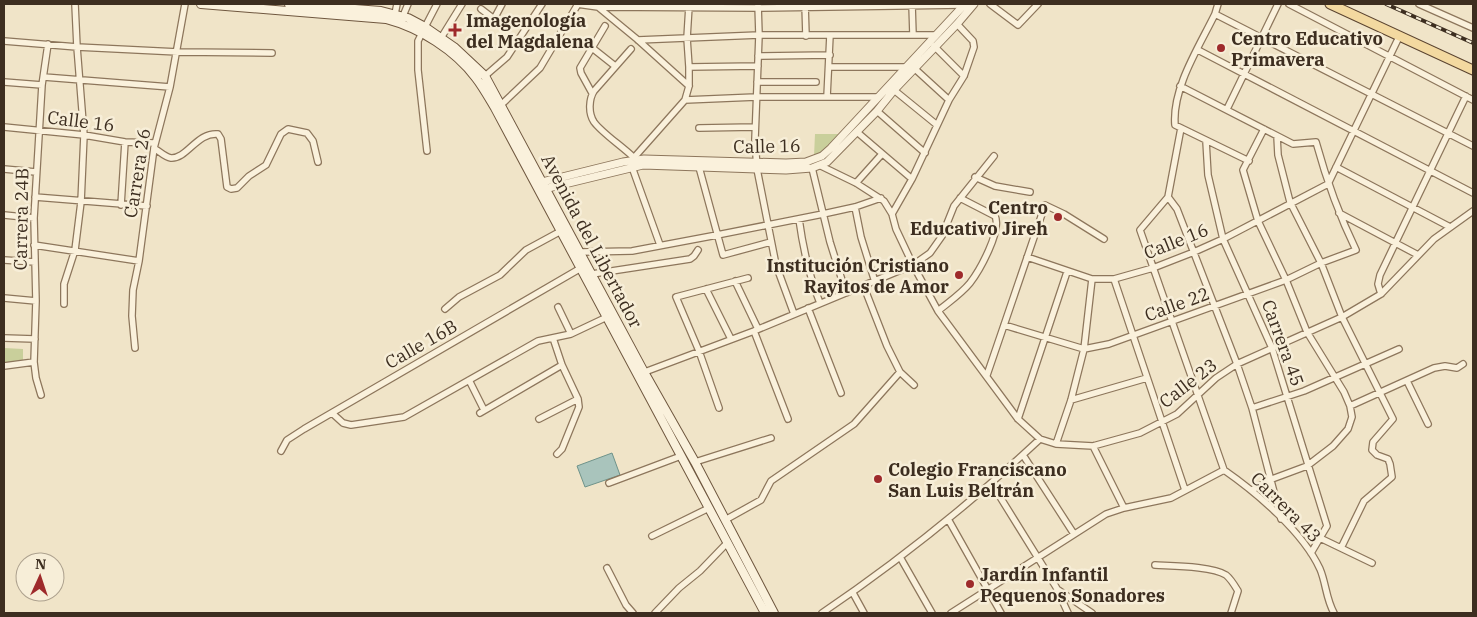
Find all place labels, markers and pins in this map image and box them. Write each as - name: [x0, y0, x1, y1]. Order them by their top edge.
- place label: Imagenología del Magdalena: [466, 9, 594, 53]
- marker: Imagenología del Magdalena: [448, 23, 462, 37]
- place label: Centro Educativo Primavera: [1231, 27, 1383, 71]
- marker: Centro Educativo Primavera: [1215, 42, 1227, 54]
- place label: Centro Educativo Jireh: [910, 196, 1048, 240]
- marker: Centro Educativo Jireh: [1052, 211, 1064, 223]
- place label: Institución Cristiano Rayitos de Amor: [766, 254, 949, 298]
- marker: Institución Cristiano Rayitos de Amor: [953, 269, 965, 281]
- place label: Colegio Franciscano San Luis Beltrán: [888, 458, 1067, 502]
- marker: Colegio Franciscano San Luis Beltrán: [872, 473, 884, 485]
- place label: Jardín Infantil Pequenos Sonadores: [980, 563, 1165, 607]
- marker: Jardín Infantil Pequenos Sonadores: [964, 578, 976, 590]

